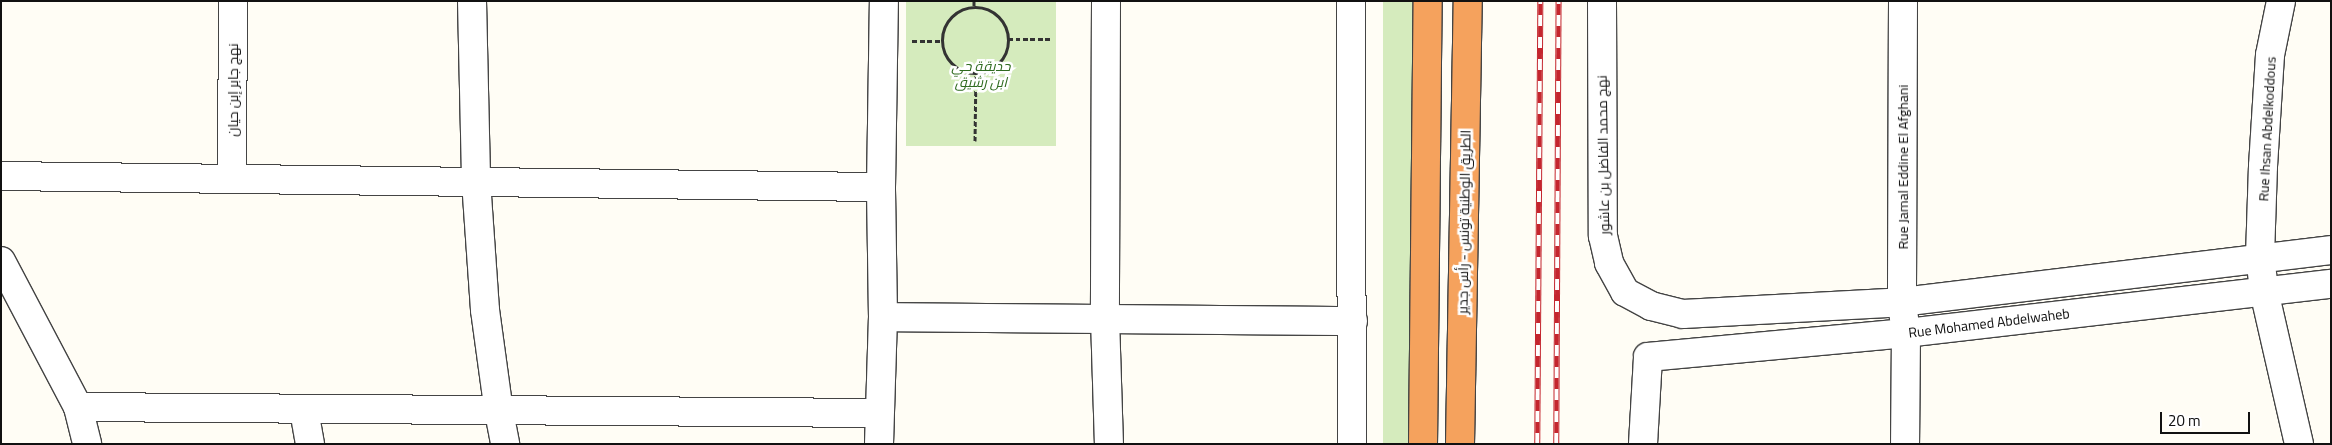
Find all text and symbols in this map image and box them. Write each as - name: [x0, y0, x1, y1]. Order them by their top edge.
- street label: نهج جابر إبن حيان: [225, 43, 241, 137]
- street label: Rue Ihsan Abdelkoddous: [2255, 56, 2279, 202]
- park label: حديقة حي ابن رشيق: [951, 58, 1011, 90]
- street label: نهج محمد الفاضل بن عاشور: [1593, 75, 1613, 235]
- street label: Rue Jamal Eddine El Afghani: [1895, 85, 1911, 249]
- street label: الطريق الوطنية تونس - رأس جدير: [1454, 130, 1474, 314]
- street label: Rue Mohamed Abdelwaheb: [1907, 305, 2071, 341]
- scale bar: [2162, 402, 2252, 434]
- text: 20 m: [2168, 406, 2201, 435]

